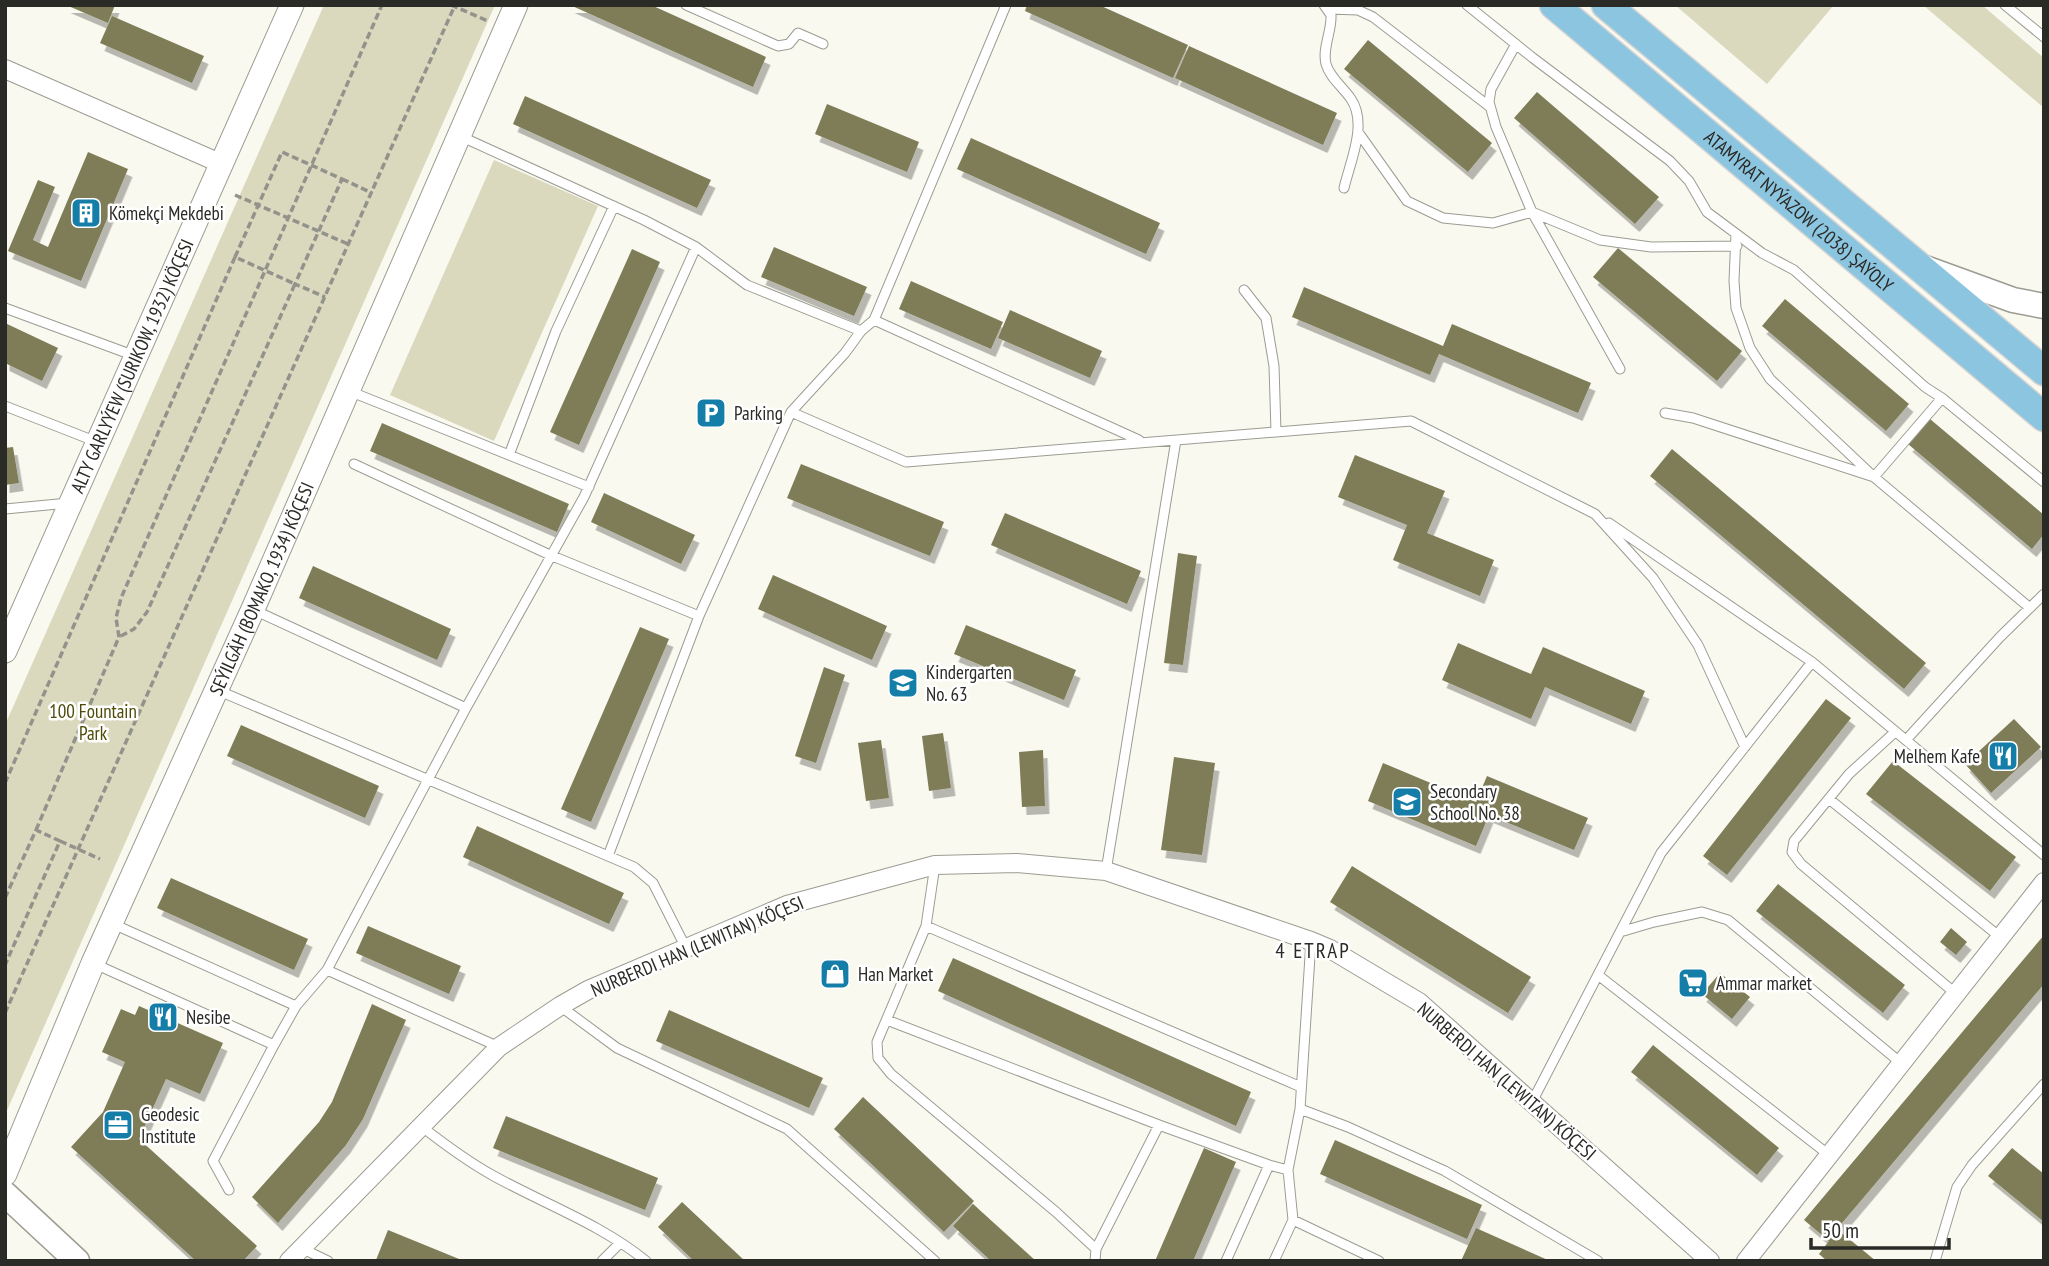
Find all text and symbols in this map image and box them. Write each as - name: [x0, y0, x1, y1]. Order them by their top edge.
- street label: ATAMYRAT NYÝAZOW (2038) ŞAÝOLY: [1699, 125, 1899, 297]
- building icon: Kömekçi Mekdebi: [69, 196, 103, 230]
- place label: Kömekçi Mekdebi: [109, 201, 224, 225]
- street label: ALTY GARLYÝEW (SURIKOW, 1932) KÖÇESI: [65, 235, 199, 497]
- parking icon: Parking: [694, 396, 728, 430]
- place label: Parking: [734, 401, 783, 425]
- street label: SEÝILGÄH (BOMAKO, 1934) KÖÇESI: [204, 478, 319, 699]
- place label: Kindergarten No. 63: [926, 660, 1012, 706]
- school or university icon: Kindergarten No. 63: [886, 666, 920, 700]
- park label: 100 Fountain Park: [49, 699, 137, 745]
- restaurant icon: Melhem Kafe: [1986, 739, 2020, 773]
- place label: Melhem Kafe: [1894, 744, 1980, 768]
- place label: Secondary School No. 38: [1430, 779, 1520, 825]
- school or university icon: Secondary School No. 38: [1390, 785, 1424, 819]
- street label: NURBERDI HAN (LEWITAN) KÖÇESI: [587, 890, 807, 1002]
- district label: 4 ETRAP: [1275, 937, 1351, 964]
- shop icon: Han Market: [818, 957, 852, 991]
- place label: Han Market: [858, 962, 934, 986]
- supermarket icon: Ammar market: [1676, 966, 1710, 1000]
- place label: Ammar market: [1716, 971, 1813, 995]
- street label: NURBERDI HAN (LEWITAN) KÖÇESI: [1413, 997, 1601, 1165]
- restaurant icon: Nesibe: [146, 1000, 180, 1034]
- place label: Nesibe: [186, 1005, 231, 1029]
- place label: Geodesic Institute: [141, 1102, 200, 1148]
- office icon: Geodesic Institute: [101, 1108, 135, 1142]
- scale bar: [1811, 1206, 1949, 1250]
- text: 50 m: [1822, 1217, 1859, 1244]

